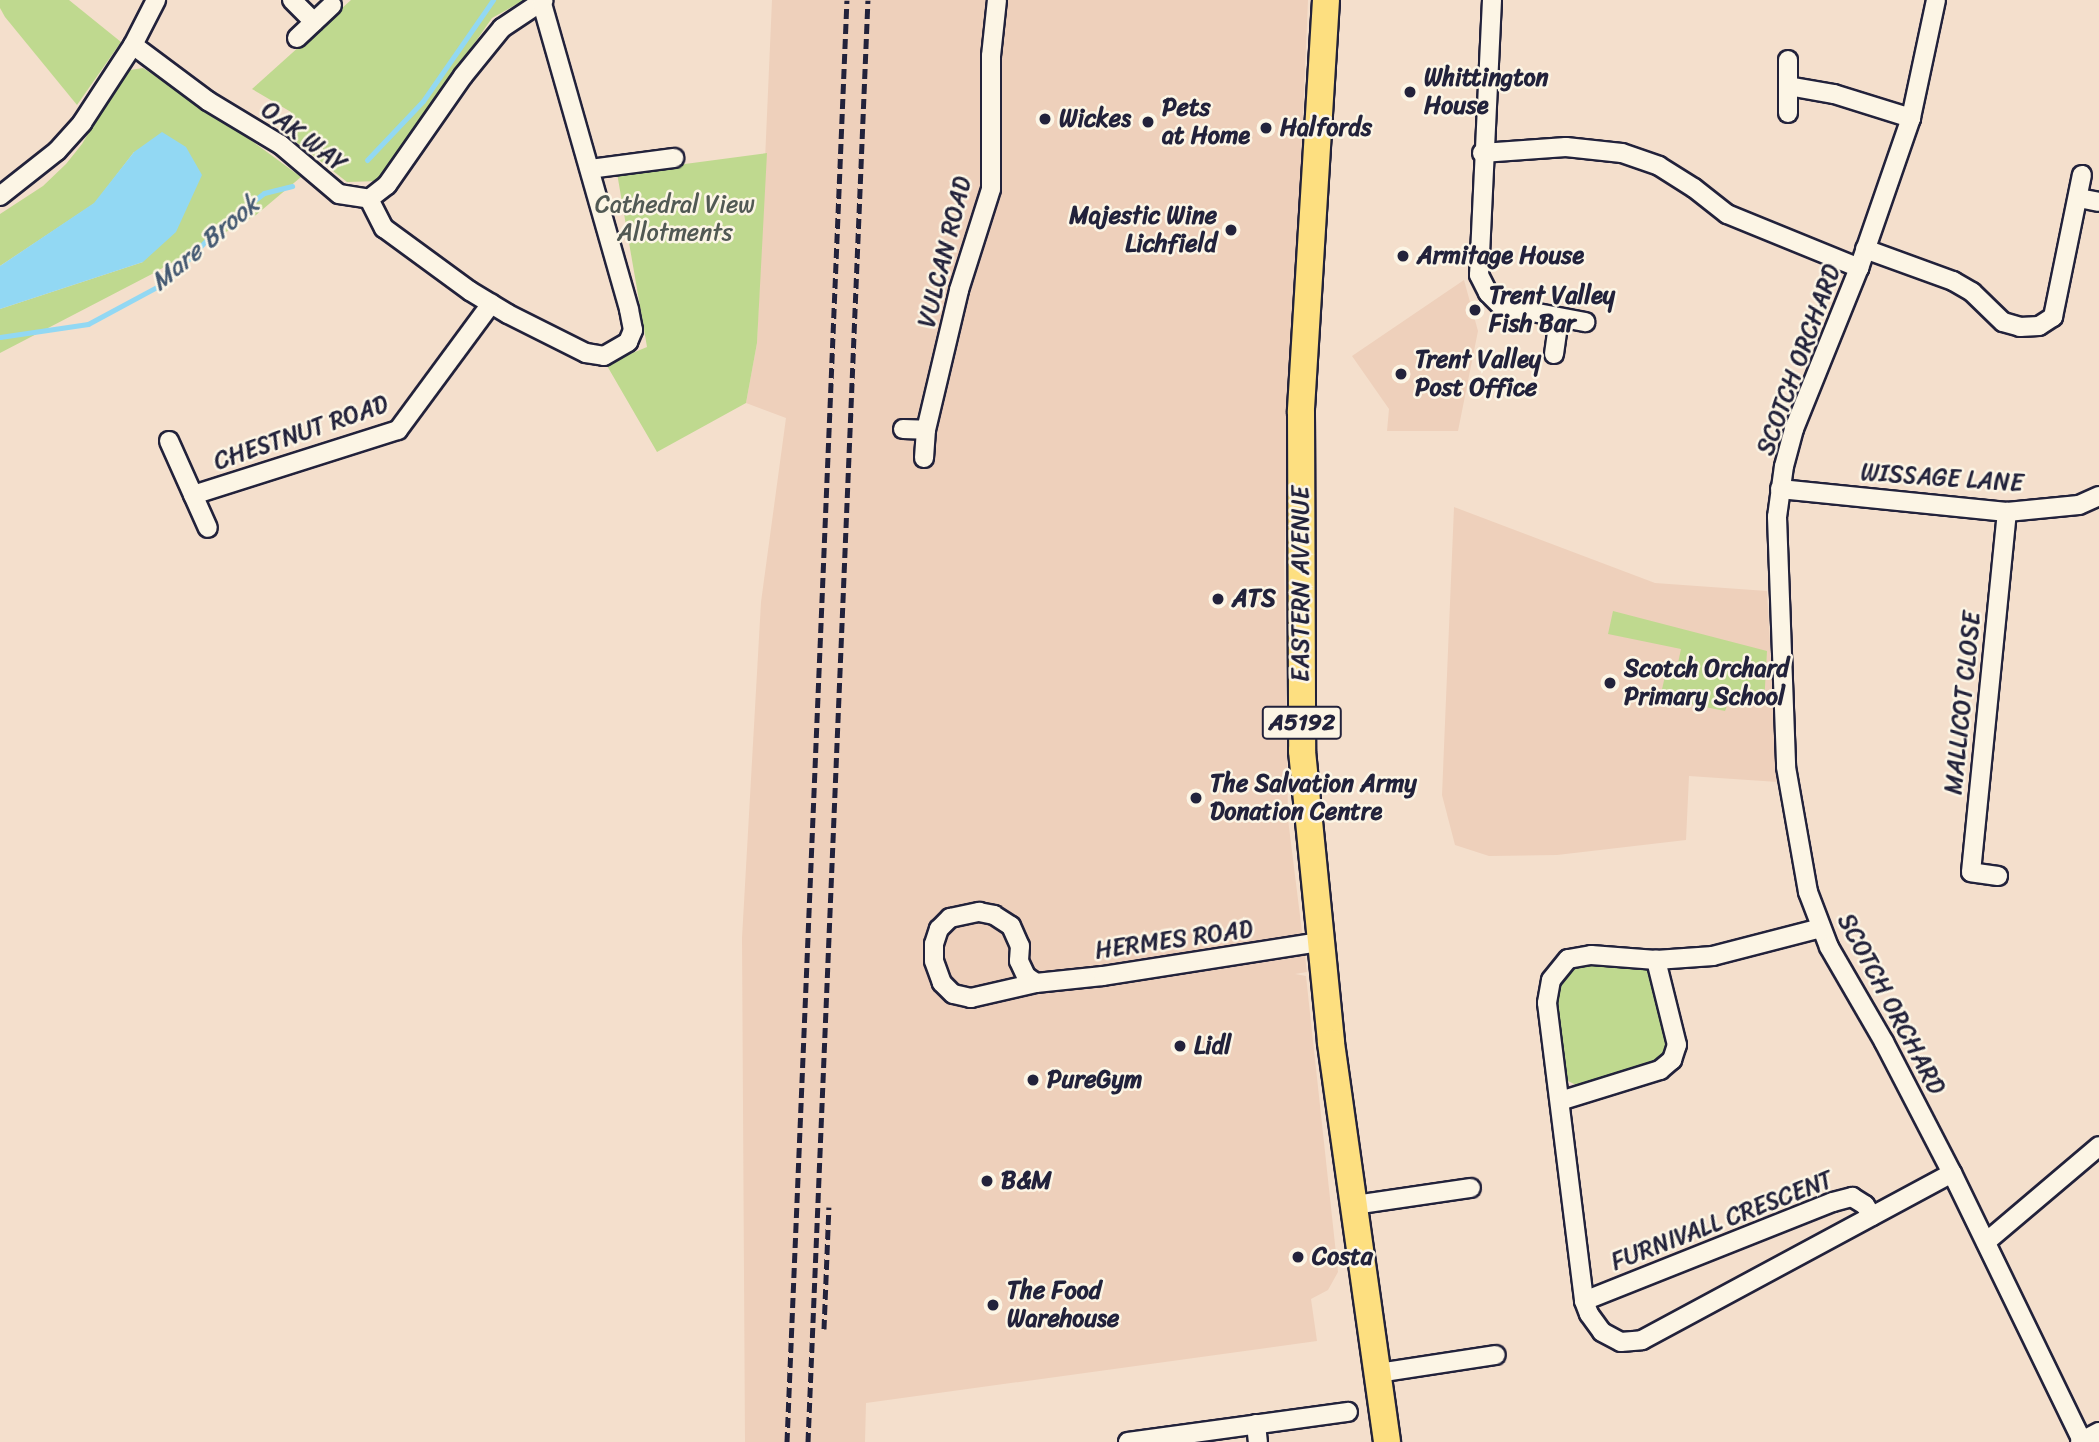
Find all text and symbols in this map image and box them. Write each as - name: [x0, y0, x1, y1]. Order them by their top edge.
- place label: Whittington House: [1424, 64, 1549, 120]
- marker: Whittington House: [1402, 84, 1418, 100]
- place label: Pets at Home: [1162, 94, 1251, 150]
- street label: OAK WAY: [256, 96, 352, 178]
- place label: Wickes: [1059, 105, 1131, 133]
- marker: Wickes: [1037, 111, 1053, 127]
- marker: Pets at Home: [1140, 114, 1156, 130]
- place label: Halfords: [1280, 114, 1372, 142]
- marker: Halfords: [1258, 120, 1274, 136]
- street label: VULCAN ROAD: [912, 174, 978, 330]
- water label: Mare Brook: [144, 189, 266, 297]
- park label: Cathedral View Allotments: [595, 191, 755, 247]
- place label: Majestic Wine Lichfield: [1069, 202, 1217, 258]
- marker: Majestic Wine Lichfield: [1223, 222, 1239, 238]
- place label: Armitage House: [1417, 242, 1584, 270]
- marker: Armitage House: [1395, 248, 1411, 264]
- street label: SCOTCH ORCHARD: [1751, 261, 1847, 459]
- place label: Trent Valley Fish Bar: [1489, 282, 1614, 338]
- marker: Trent Valley Fish Bar: [1467, 302, 1483, 318]
- place label: Trent Valley Post Office: [1415, 346, 1540, 402]
- marker: Trent Valley Post Office: [1393, 366, 1409, 382]
- street label: CHESTNUT ROAD: [210, 390, 392, 476]
- street label: WISSAGE LANE: [1860, 458, 2024, 498]
- street label: EASTERN AVENUE: [1287, 486, 1315, 682]
- place label: ATS: [1232, 585, 1276, 613]
- marker: ATS: [1210, 591, 1226, 607]
- street label: MALLICOT CLOSE: [1939, 611, 1987, 795]
- place label: Scotch Orchard Primary School: [1624, 655, 1789, 711]
- marker: Scotch Orchard Primary School: [1602, 675, 1618, 691]
- road number: A5192: [1262, 704, 1342, 743]
- place label: The Salvation Army Donation Centre: [1210, 770, 1416, 826]
- marker: The Salvation Army Donation Centre: [1188, 790, 1204, 806]
- street label: SCOTCH ORCHARD: [1831, 908, 1951, 1100]
- street label: HERMES ROAD: [1093, 915, 1255, 965]
- place label: Lidl: [1194, 1032, 1231, 1060]
- marker: Lidl: [1172, 1038, 1188, 1054]
- place label: PureGym: [1047, 1066, 1142, 1094]
- marker: PureGym: [1025, 1072, 1041, 1088]
- street label: FURNIVALL CRESCENT: [1607, 1165, 1837, 1277]
- place label: B&M: [1001, 1167, 1052, 1195]
- marker: B&M: [979, 1173, 995, 1189]
- place label: Costa: [1312, 1243, 1373, 1271]
- marker: Costa: [1290, 1249, 1306, 1265]
- place label: The Food Warehouse: [1007, 1277, 1119, 1333]
- marker: The Food Warehouse: [985, 1297, 1001, 1313]

